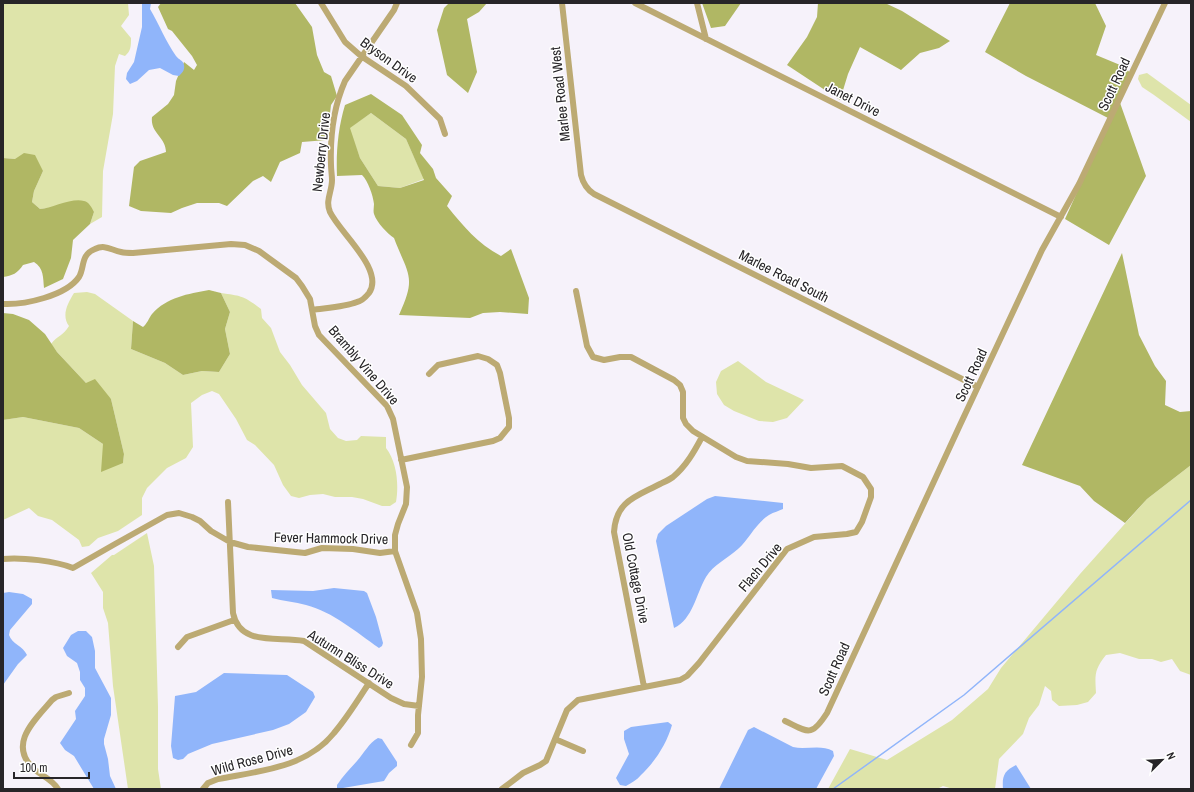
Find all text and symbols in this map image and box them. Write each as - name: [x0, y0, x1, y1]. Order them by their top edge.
- street label: Bryson Drive: [357, 33, 421, 87]
- street label: Marlee Road West: [546, 46, 574, 142]
- street label: Scott Road: [1094, 54, 1134, 114]
- street label: Janet Drive: [823, 78, 883, 120]
- street label: Newberry Drive: [308, 111, 334, 193]
- street label: Marlee Road South: [736, 246, 832, 306]
- street label: Brambly Vine Drive: [325, 322, 403, 408]
- street label: Scott Road: [951, 345, 991, 405]
- street label: Fever Hammock Drive: [274, 528, 388, 548]
- street label: Old Cottage Drive: [618, 531, 654, 625]
- street label: Flach Drive: [734, 539, 786, 595]
- street label: Autumn Bliss Drive: [304, 625, 397, 693]
- street label: Scott Road: [814, 639, 854, 699]
- street label: Wild Rose Drive: [209, 740, 295, 780]
- north arrow: [1142, 740, 1182, 780]
- text: N: [1163, 750, 1179, 762]
- scale bar: [14, 754, 89, 780]
- text: 100 m: [20, 760, 47, 776]

